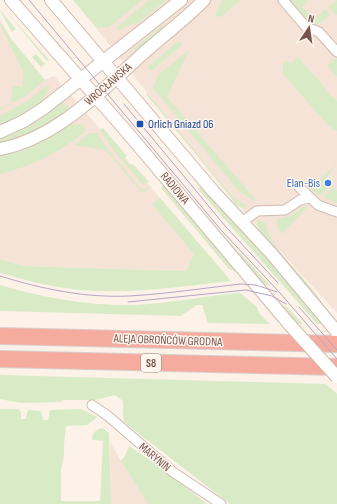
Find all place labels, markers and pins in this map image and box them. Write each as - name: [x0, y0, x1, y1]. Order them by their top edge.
- place label: Orlich Gniazd 06: [148, 117, 214, 132]
- marker: Orlich Gniazd 06: [135, 119, 145, 129]
- place label: Elan-Bis: [287, 176, 320, 191]
- marker: Elan-Bis: [323, 178, 333, 188]

